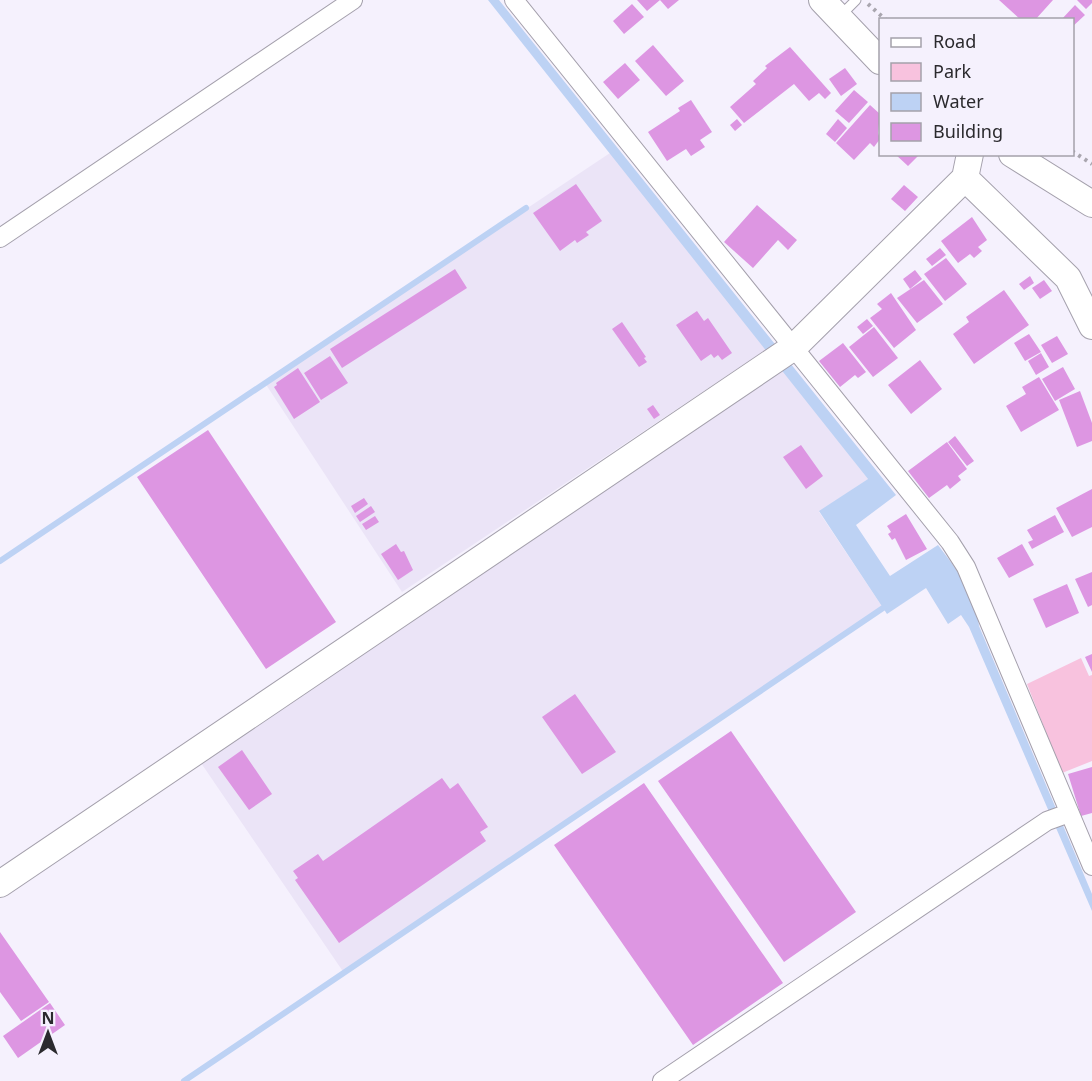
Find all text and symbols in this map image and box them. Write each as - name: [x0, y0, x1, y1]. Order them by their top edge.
- legend: [879, 18, 1074, 156]
- text: Road: [933, 29, 976, 53]
- text: Park: [933, 59, 971, 83]
- text: Water: [933, 89, 984, 113]
- text: Building: [933, 119, 1003, 143]
- north arrow: [18, 1003, 78, 1063]
- text: N: [41, 1007, 55, 1029]

